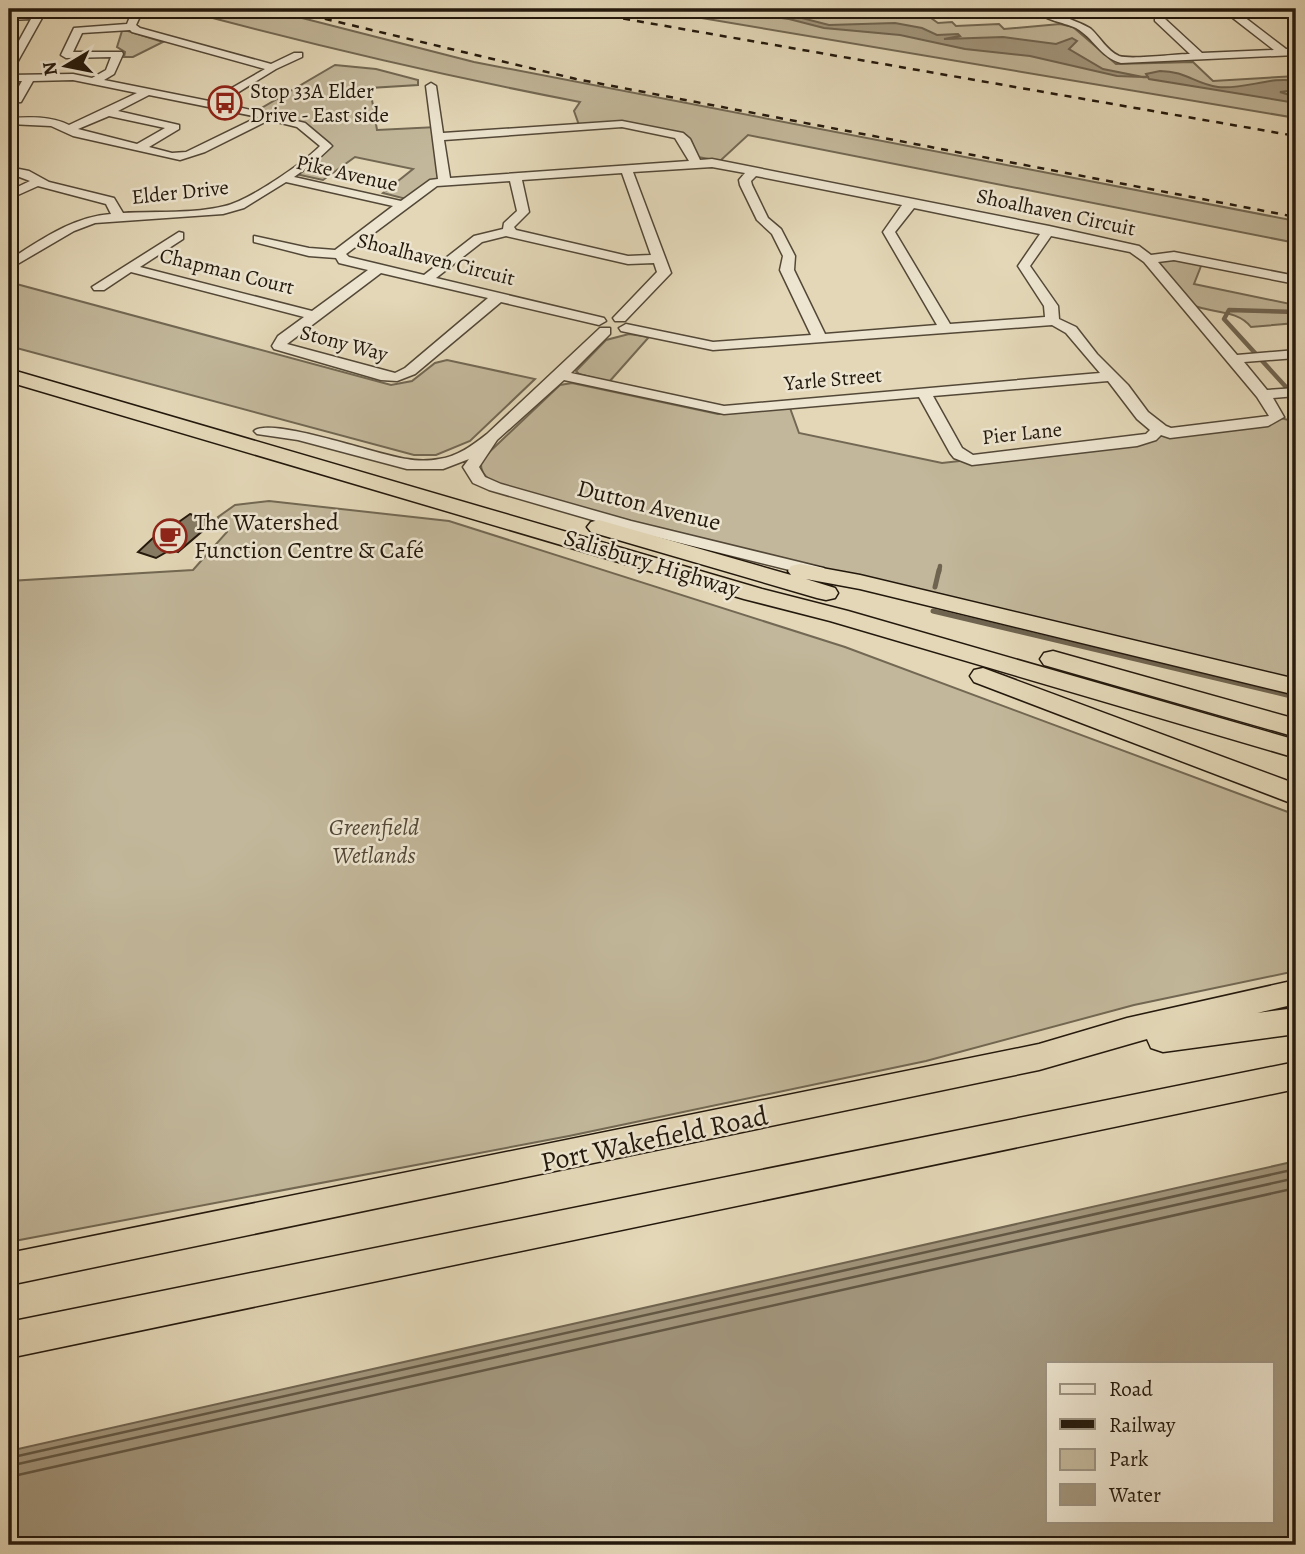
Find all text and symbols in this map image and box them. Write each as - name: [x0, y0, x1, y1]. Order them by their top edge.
- north arrow: [32, 32, 102, 102]
- text: N: [36, 60, 64, 78]
- place label: Stop 33A Elder Drive - East side: [250, 77, 389, 129]
- bus stop icon: Stop 33A Elder Drive - East side: [206, 84, 244, 122]
- street label: Pike Avenue: [293, 148, 401, 198]
- street label: Elder Drive: [130, 173, 230, 211]
- street label: Shoalhaven Circuit: [974, 181, 1138, 243]
- street label: Shoalhaven Circuit: [354, 226, 518, 292]
- street label: Chapman Court: [157, 241, 297, 301]
- street label: Stony Way: [297, 318, 392, 368]
- street label: Yarle Street: [782, 361, 883, 397]
- street label: Pier Lane: [981, 415, 1063, 451]
- street label: Dutton Avenue: [574, 472, 724, 538]
- place label: The Watershed Function Centre & Café: [194, 506, 424, 566]
- cafe icon: The Watershed Function Centre & Café: [151, 517, 189, 555]
- street label: Salisbury Highway: [560, 521, 744, 605]
- park label: Greenfield Wetlands: [329, 811, 419, 871]
- street label: Port Wakefield Road: [537, 1096, 772, 1182]
- legend: [1046, 1362, 1274, 1522]
- text: Road: [1109, 1375, 1153, 1403]
- text: Railway: [1109, 1411, 1176, 1439]
- text: Park: [1109, 1445, 1149, 1473]
- text: Water: [1108, 1481, 1161, 1509]

